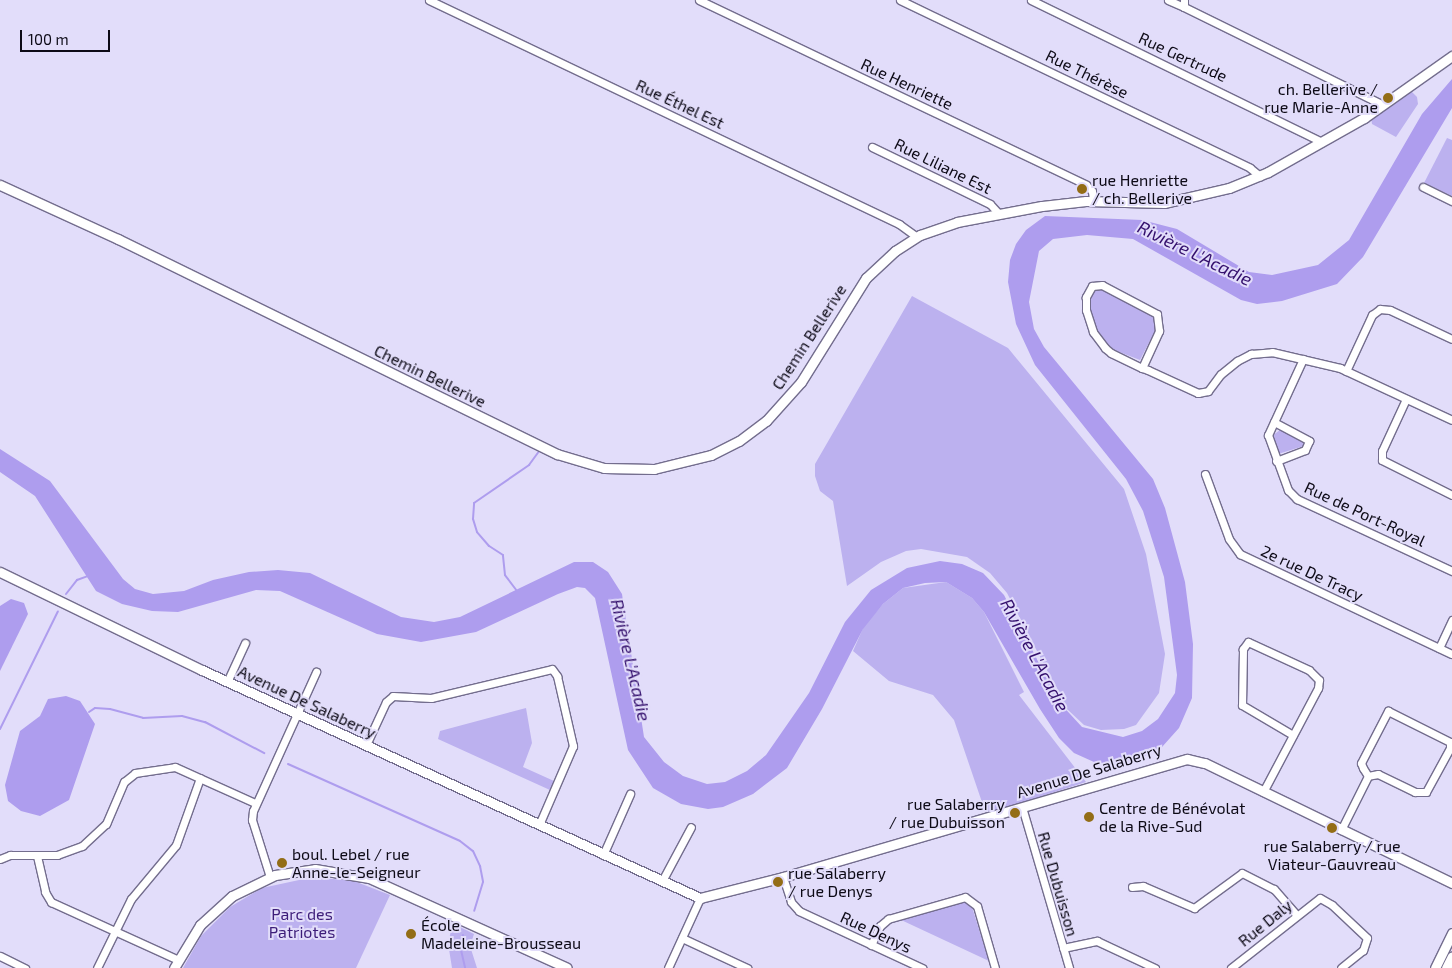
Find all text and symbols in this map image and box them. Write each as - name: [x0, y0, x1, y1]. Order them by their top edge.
- scale bar: [22, 20, 112, 52]
- street label: Rue Gertrude: [1136, 28, 1230, 86]
- text: 100 m: [28, 30, 69, 48]
- street label: Rue Thérèse: [1042, 46, 1132, 102]
- street label: Rue Henriette: [858, 54, 956, 114]
- street label: Rue Éthel Est: [633, 75, 727, 133]
- place label: ch. Bellerive / rue Marie-Anne: [1264, 79, 1378, 117]
- marker: ch. Bellerive / rue Marie-Anne: [1382, 92, 1394, 104]
- street label: Rue Liliane Est: [891, 134, 995, 198]
- place label: rue Henriette / ch. Bellerive: [1092, 170, 1192, 208]
- marker: rue Henriette / ch. Bellerive: [1076, 183, 1088, 195]
- water label: Rivière L'Acadie: [1134, 216, 1256, 290]
- street label: Chemin Bellerive: [768, 281, 850, 393]
- street label: Chemin Bellerive: [371, 341, 489, 411]
- street label: Rue de Port-Royal: [1301, 478, 1429, 550]
- street label: 2e rue De Tracy: [1258, 541, 1366, 605]
- water label: Rivière L'Acadie: [996, 595, 1074, 715]
- water label: Rivière L'Acadie: [606, 597, 656, 723]
- street label: Avenue De Salaberry: [235, 662, 379, 742]
- street label: Avenue De Salaberry: [1014, 740, 1164, 802]
- place label: rue Salaberry / rue Dubuisson: [889, 794, 1005, 832]
- place label: Centre de Bénévolat de la Rive-Sud: [1099, 798, 1245, 836]
- marker: rue Salaberry / rue Dubuisson: [1009, 807, 1021, 819]
- marker: Centre de Bénévolat de la Rive-Sud: [1083, 811, 1095, 823]
- marker: rue Salaberry / rue Viateur-Gauvreau: [1326, 822, 1338, 834]
- street label: Rue Dubuisson: [1034, 830, 1082, 938]
- place label: rue Salaberry / rue Viateur-Gauvreau: [1263, 836, 1401, 874]
- place label: boul. Lebel / rue Anne-le-Seigneur: [292, 844, 421, 882]
- marker: boul. Lebel / rue Anne-le-Seigneur: [276, 857, 288, 869]
- place label: rue Salaberry / rue Denys: [788, 863, 886, 901]
- marker: rue Salaberry / rue Denys: [772, 876, 784, 888]
- street label: Rue Daly: [1234, 896, 1296, 950]
- park label: Parc des Patriotes: [269, 904, 335, 942]
- street label: Rue Denys: [837, 907, 915, 957]
- place label: École Madeleine-Brousseau: [421, 915, 581, 953]
- marker: École Madeleine-Brousseau: [405, 928, 417, 940]

